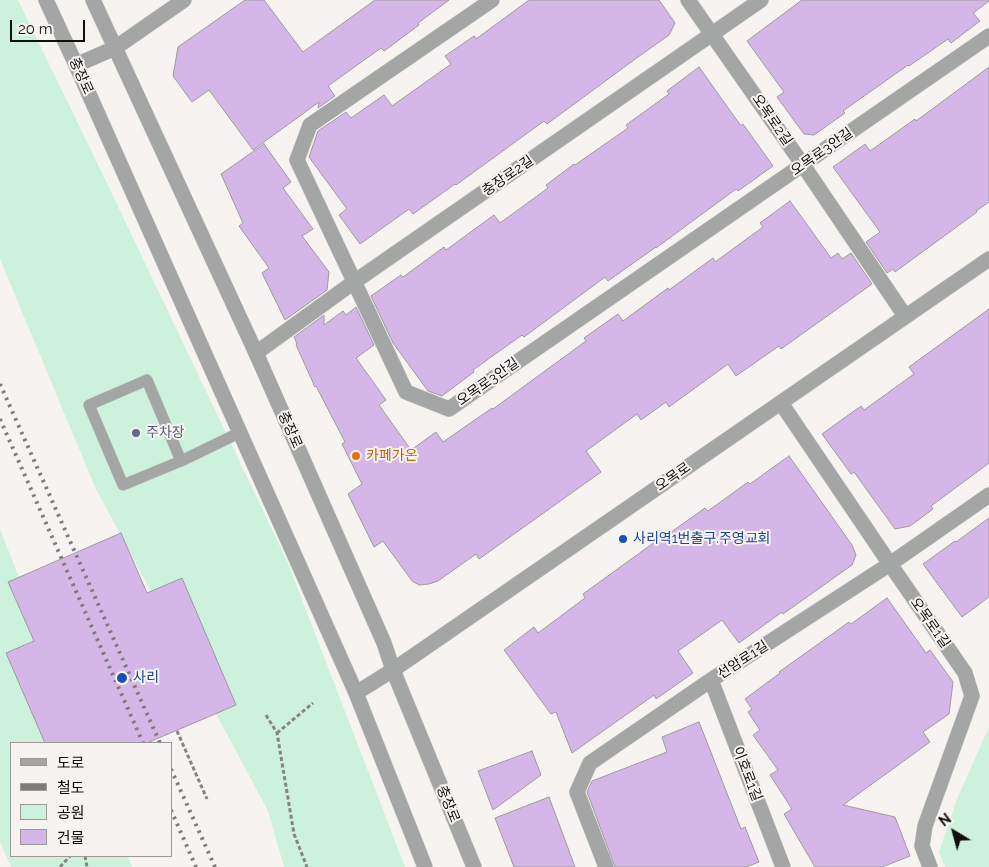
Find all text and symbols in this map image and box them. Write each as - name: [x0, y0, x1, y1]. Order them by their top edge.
- scale bar: [12, 10, 88, 42]
- text: 20 m: [18, 20, 53, 38]
- street label: 충장로: [65, 55, 97, 97]
- street label: 오목로2길: [748, 91, 796, 149]
- street label: 오목로3안길: [788, 125, 856, 179]
- street label: 충장로2길: [479, 152, 537, 200]
- street label: 오목로3안길: [454, 355, 522, 409]
- street label: 충장로: [274, 409, 306, 451]
- place label: 주차장: [146, 425, 185, 441]
- marker: 주차장: [130, 427, 142, 439]
- place label: 카페가온: [366, 448, 418, 464]
- marker: 카페가온: [350, 450, 362, 462]
- street label: 오목로: [652, 459, 694, 495]
- place label: 사리역1번출구.주영교회: [633, 531, 770, 547]
- marker: 사리역1번출구.주영교회: [617, 533, 629, 545]
- street label: 오목로1길: [907, 595, 953, 651]
- street label: 선암로1길: [714, 637, 772, 683]
- place label: 사리: [133, 670, 159, 686]
- marker: 사리: [115, 671, 129, 685]
- legend: [10, 742, 172, 857]
- street label: 이호로1길: [729, 744, 765, 804]
- text: 도로: [57, 754, 85, 772]
- text: 철도: [57, 779, 85, 797]
- street label: 충장로: [433, 783, 463, 825]
- text: 공원: [57, 804, 85, 822]
- north arrow: [929, 807, 979, 857]
- text: N: [936, 810, 954, 830]
- text: 건물: [57, 829, 85, 847]

